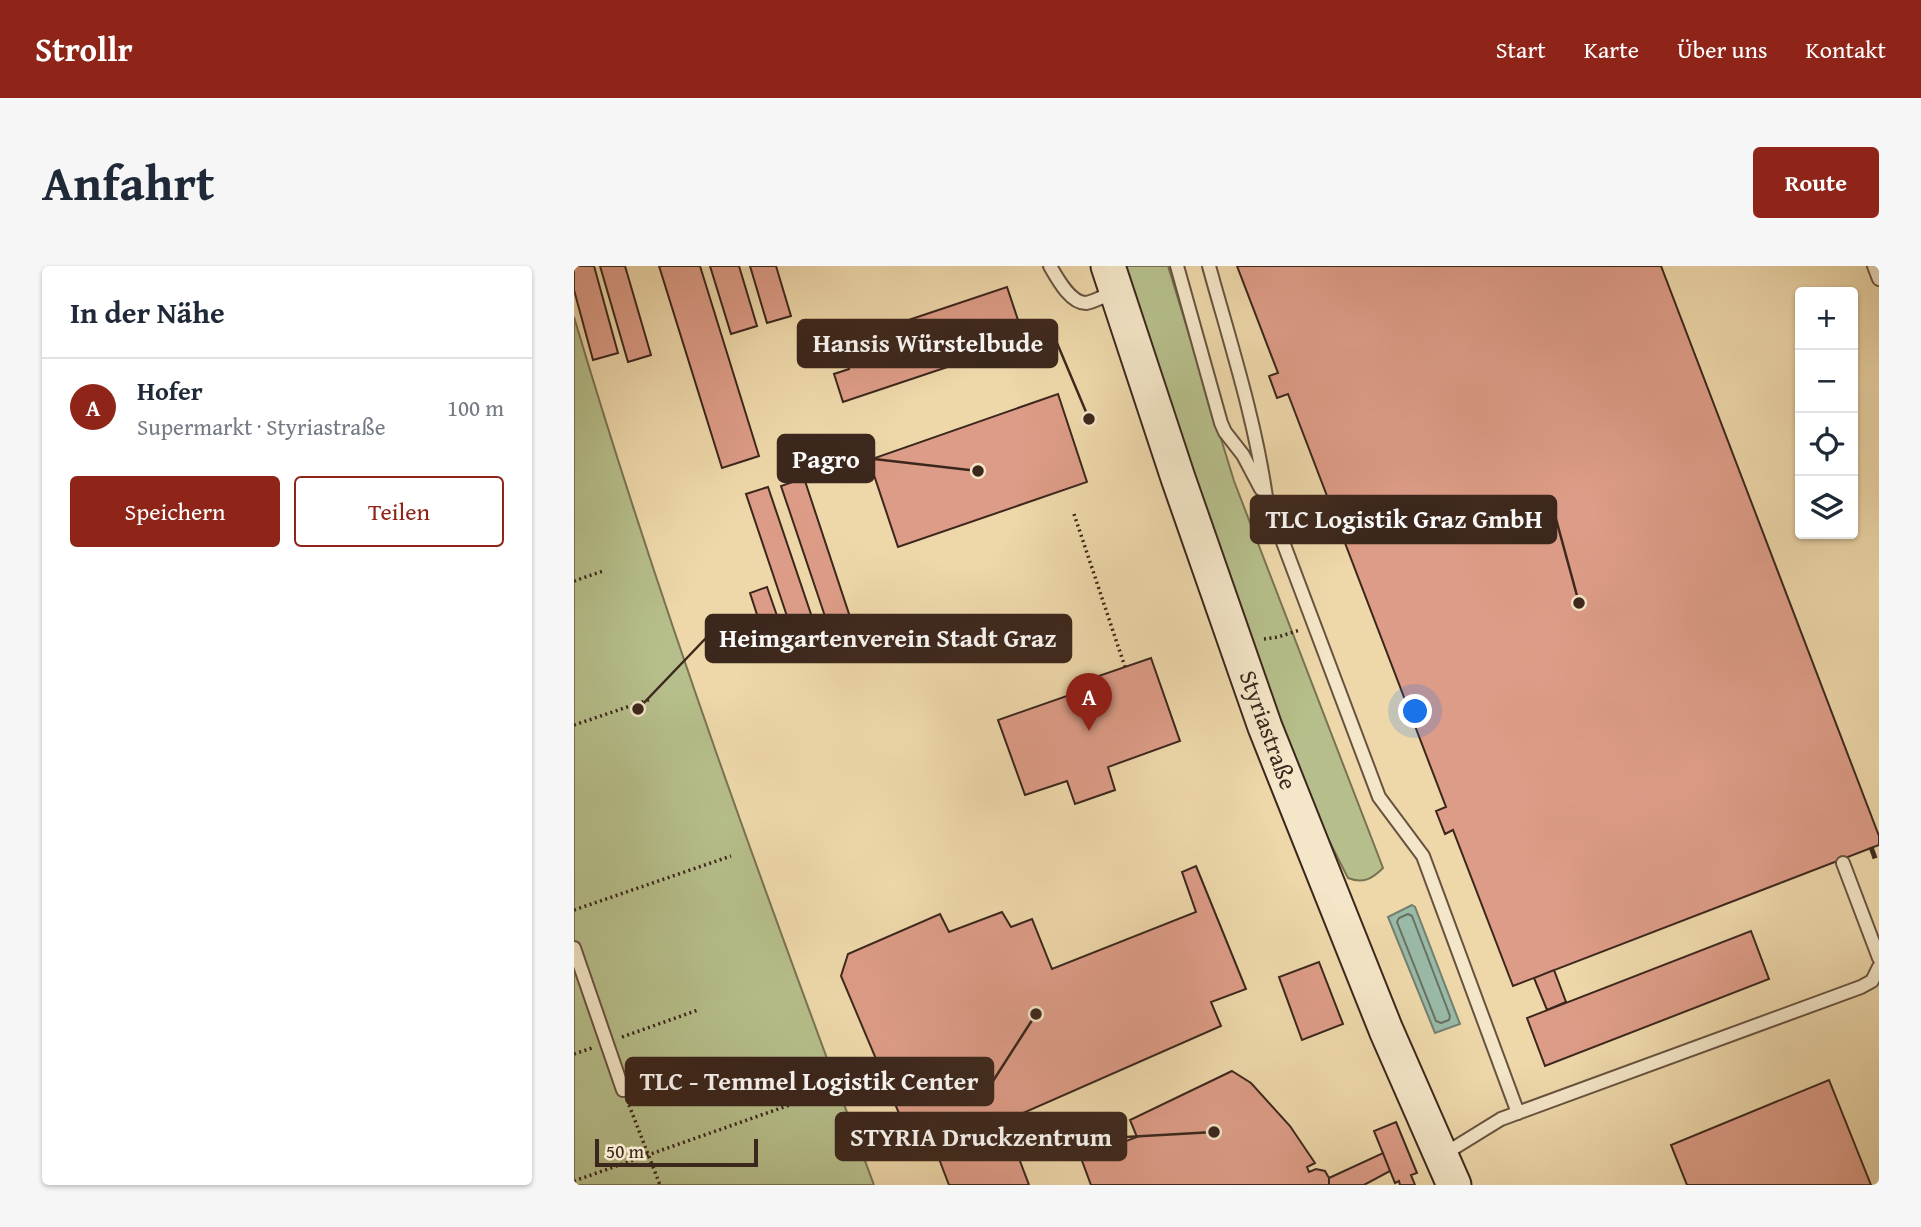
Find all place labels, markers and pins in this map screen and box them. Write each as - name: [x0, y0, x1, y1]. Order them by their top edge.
- callout: Hansis Würstelbude: [798, 320, 1057, 367]
- callout: Pagro: [778, 435, 874, 482]
- callout: TLC Logistik Graz GmbH: [1251, 496, 1556, 543]
- callout: Heimgartenverein Stadt Graz: [706, 615, 1071, 662]
- pin: A: [1066, 673, 1112, 731]
- callout: TLC - Temmel Logistik Center: [626, 1058, 993, 1105]
- callout: STYRIA Druckzentrum: [836, 1113, 1126, 1160]

